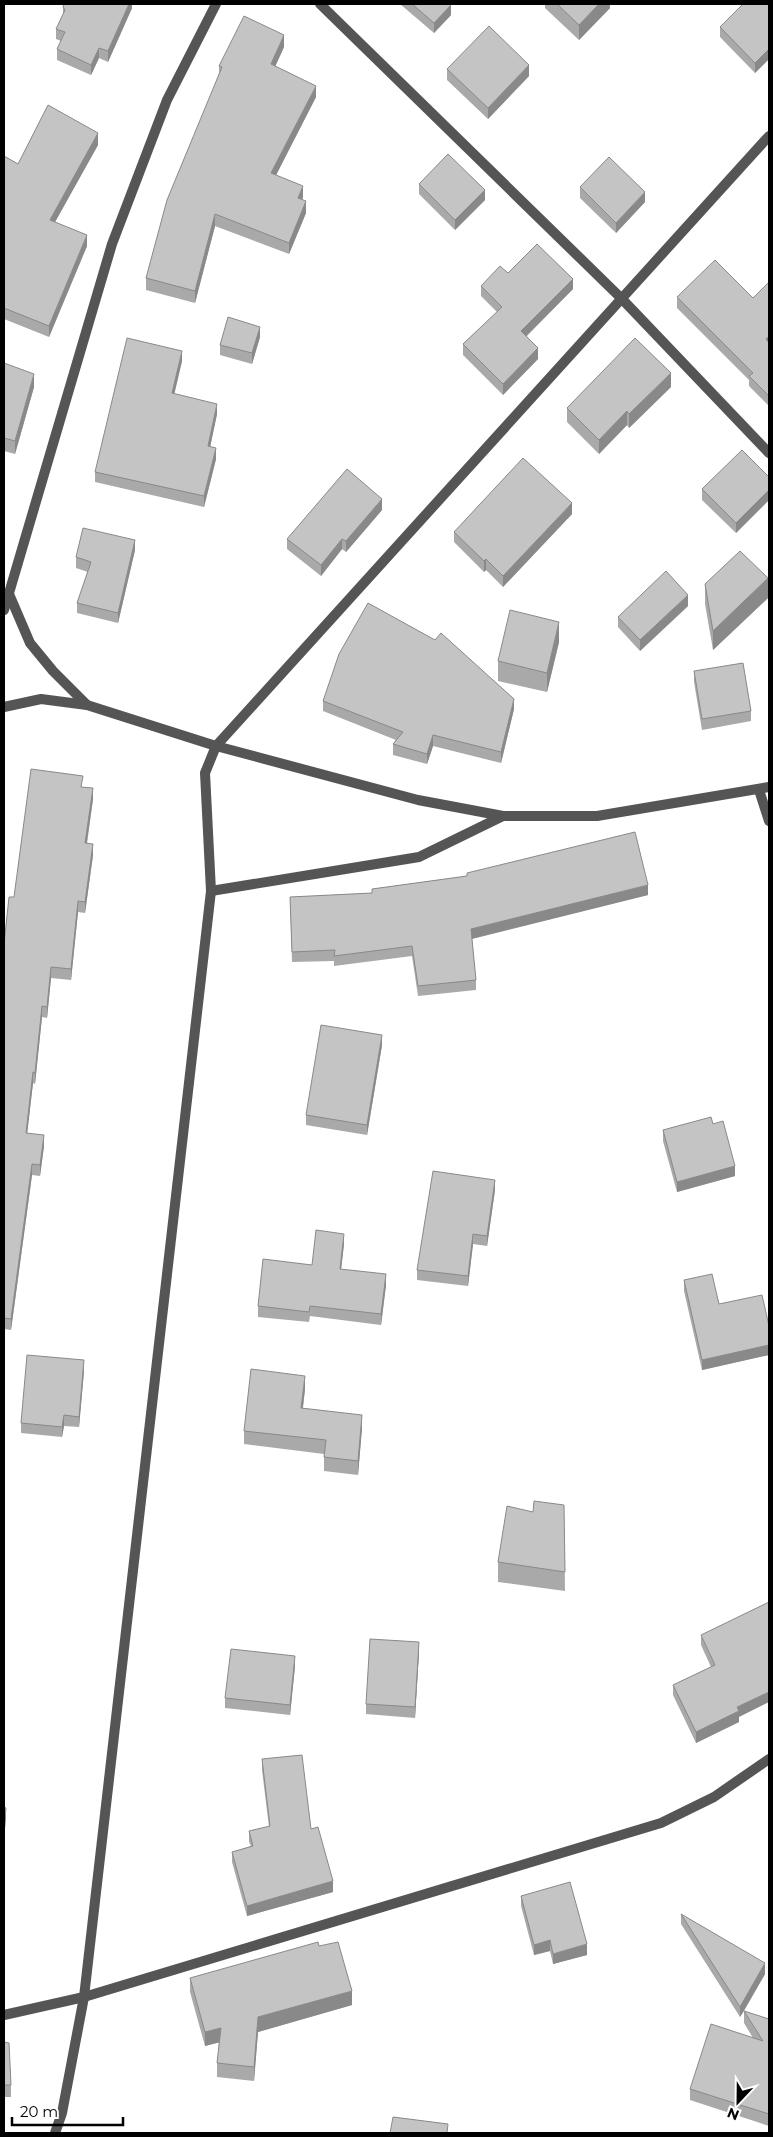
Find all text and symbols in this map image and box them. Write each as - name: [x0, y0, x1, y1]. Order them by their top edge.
- north arrow: [713, 2077, 763, 2127]
- scale bar: [12, 2094, 124, 2126]
- text: 20 m: [20, 2102, 58, 2121]
- text: N: [725, 2104, 742, 2125]

